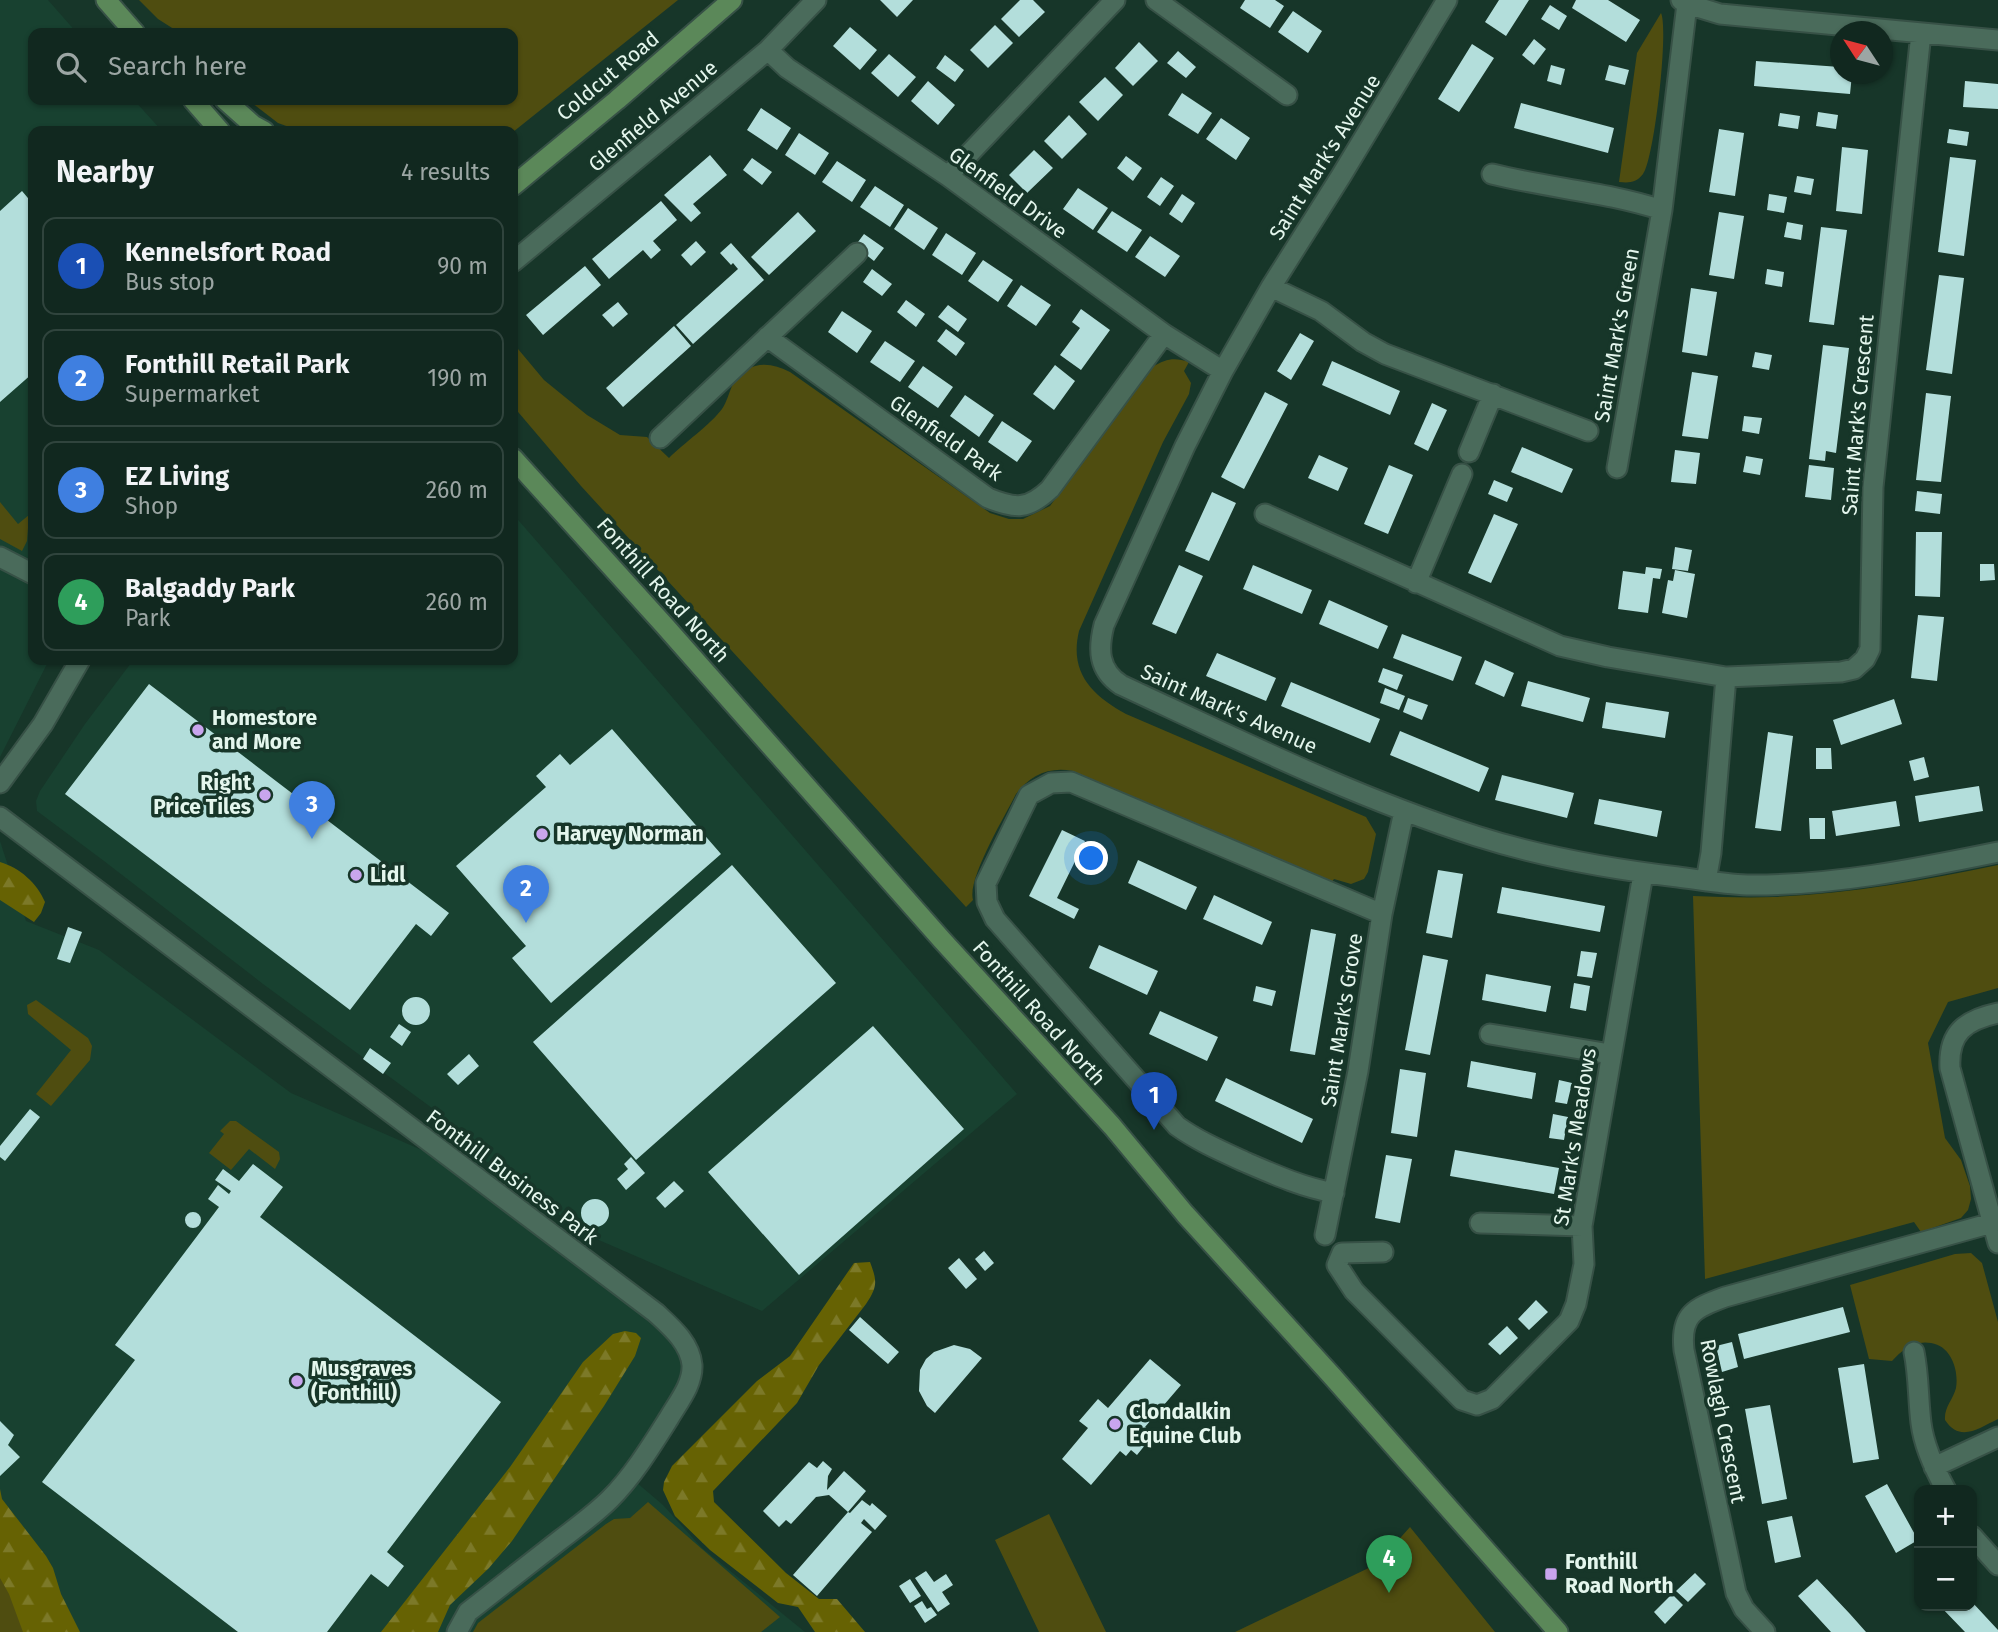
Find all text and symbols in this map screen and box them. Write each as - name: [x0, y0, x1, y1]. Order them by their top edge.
- north arrow: [1830, 21, 1893, 84]
- street label: Coldcut Road: [551, 26, 665, 126]
- search box: [28, 28, 518, 105]
- icon: search: [52, 48, 90, 86]
- text: Search here: [108, 51, 247, 82]
- street label: Glenfield Avenue: [583, 54, 723, 178]
- street label: Saint Mark's Avenue: [1264, 69, 1386, 245]
- street label: Glenfield Drive: [944, 141, 1072, 245]
- text: Nearby: [56, 154, 154, 190]
- text: 4 results: [401, 158, 490, 186]
- text: Kennelsfort Road: [125, 237, 331, 268]
- street label: Saint Mark's Green: [1589, 246, 1645, 424]
- text: 1: [76, 252, 86, 280]
- text: 90 m: [437, 252, 488, 280]
- text: Bus stop: [125, 268, 215, 296]
- street label: Saint Mark's Crescent: [1836, 313, 1880, 517]
- text: Fonthill Retail Park: [125, 349, 349, 380]
- text: 2: [75, 364, 87, 392]
- text: 190 m: [427, 364, 488, 392]
- text: Supermarket: [125, 380, 260, 408]
- street label: Glenfield Park: [884, 389, 1008, 487]
- text: EZ Living: [125, 461, 229, 492]
- text: 3: [75, 476, 87, 504]
- text: 260 m: [426, 476, 488, 504]
- text: Shop: [125, 492, 178, 520]
- street label: Fonthill Road North: [591, 512, 735, 668]
- text: Balgaddy Park: [125, 573, 295, 604]
- text: 4: [75, 588, 88, 616]
- text: 260 m: [426, 588, 488, 616]
- text: Park: [125, 604, 170, 632]
- street label: Saint Mark's Avenue: [1137, 658, 1321, 760]
- place label: Homestore and More: [212, 705, 318, 755]
- marker: Homestore and More: [190, 722, 206, 738]
- place label: Right Price Tiles: [153, 770, 252, 820]
- pin: 3: [289, 781, 335, 839]
- marker: Right Price Tiles: [257, 787, 273, 803]
- place label: Harvey Norman: [556, 821, 704, 847]
- marker: Harvey Norman: [534, 826, 550, 842]
- your location: [1074, 841, 1108, 875]
- place label: Lidl: [370, 862, 406, 888]
- pin: 2: [503, 865, 549, 923]
- marker: Lidl: [348, 867, 364, 883]
- street label: Saint Mark's Grove: [1315, 931, 1369, 1109]
- street label: Fonthill Road North: [967, 935, 1111, 1091]
- street label: St Mark's Meadows: [1548, 1046, 1602, 1228]
- pin: 1: [1131, 1072, 1177, 1130]
- street label: Fonthill Business Park: [421, 1104, 603, 1250]
- street label: Rowlagh Crescent: [1694, 1337, 1752, 1506]
- place label: Musgraves (Fonthill): [311, 1356, 412, 1406]
- marker: Musgraves (Fonthill): [289, 1373, 305, 1389]
- place label: Clondalkin Equine Club: [1129, 1399, 1242, 1449]
- marker: Clondalkin Equine Club: [1107, 1416, 1123, 1432]
- map controls: [1914, 1485, 1977, 1611]
- button: +: [1914, 1485, 1977, 1548]
- pin: 4: [1366, 1535, 1412, 1593]
- button: −: [1914, 1548, 1977, 1611]
- place label: Fonthill Road North: [1565, 1549, 1674, 1599]
- marker: Fonthill Road North: [1543, 1566, 1559, 1582]

